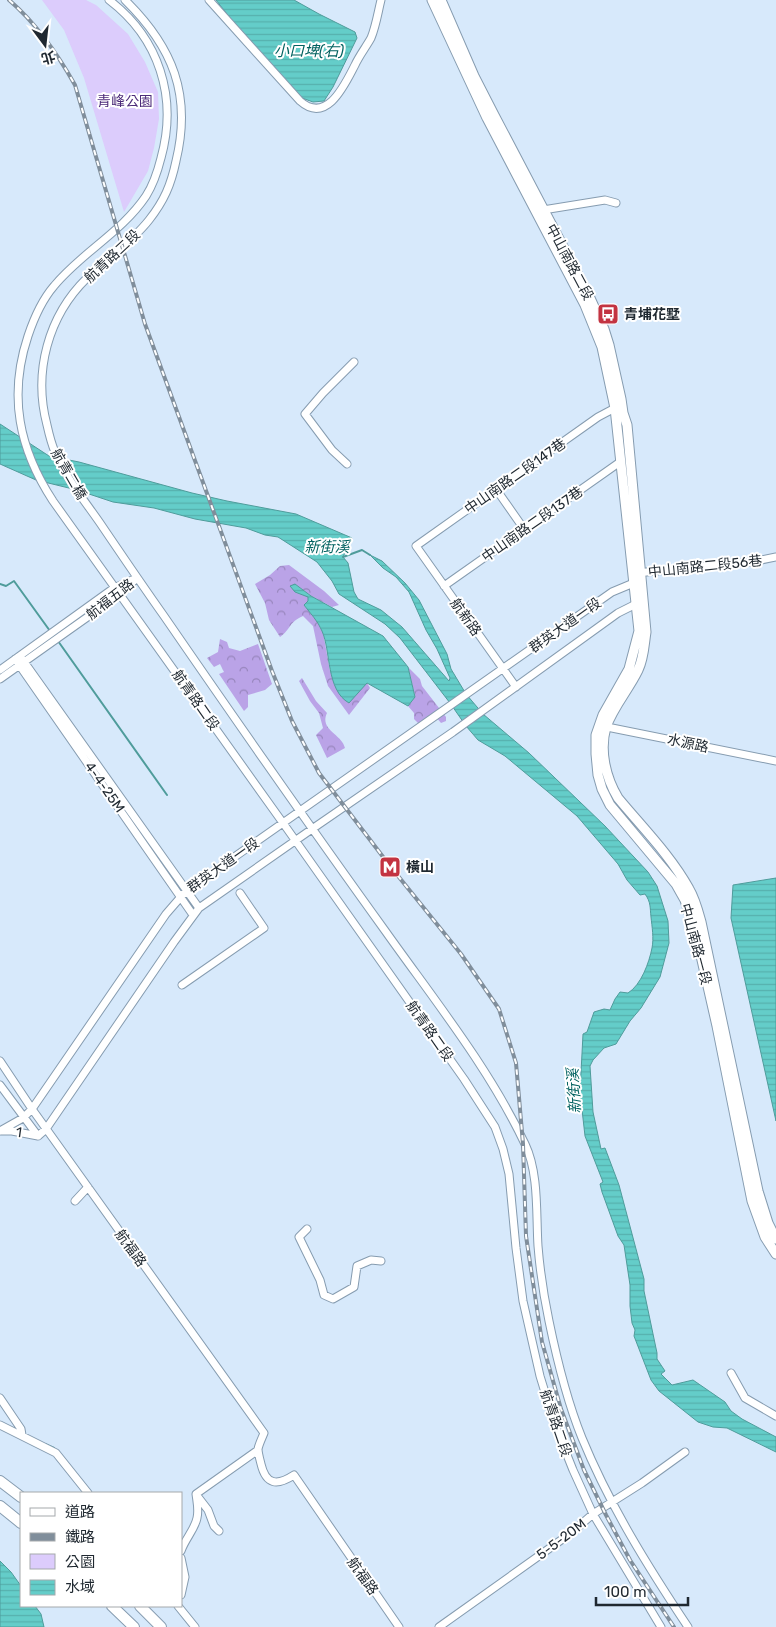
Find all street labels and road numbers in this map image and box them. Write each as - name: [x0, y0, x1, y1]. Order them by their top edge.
- street label: 中山南路二段: [542, 221, 597, 303]
- street label: 航青路二段: [81, 226, 144, 286]
- street label: 中山南路二段147巷: [461, 435, 569, 518]
- street label: 航青二橋: [47, 446, 90, 503]
- street label: 中山南路二段137巷: [478, 483, 586, 566]
- street label: 中山南路二段56巷: [647, 552, 763, 581]
- street label: 航福五路: [83, 575, 138, 623]
- street label: 群英大道一段: [526, 594, 605, 656]
- street label: 航新路: [447, 595, 485, 639]
- street label: 航青路二段: [169, 667, 223, 734]
- street label: 水源路: [666, 731, 710, 756]
- street label: 4-4-25M: [81, 759, 128, 816]
- street label: 群英大道一段: [184, 834, 263, 896]
- street label: 中山南路一段: [676, 901, 715, 987]
- street label: 航青路二段: [403, 998, 457, 1065]
- street label: 1: [15, 1124, 23, 1141]
- street label: 航福路: [111, 1226, 150, 1270]
- street label: 航青路二段: [536, 1387, 575, 1459]
- street label: 5-5-20M: [533, 1515, 589, 1564]
- street label: 航福路: [344, 1554, 382, 1598]

